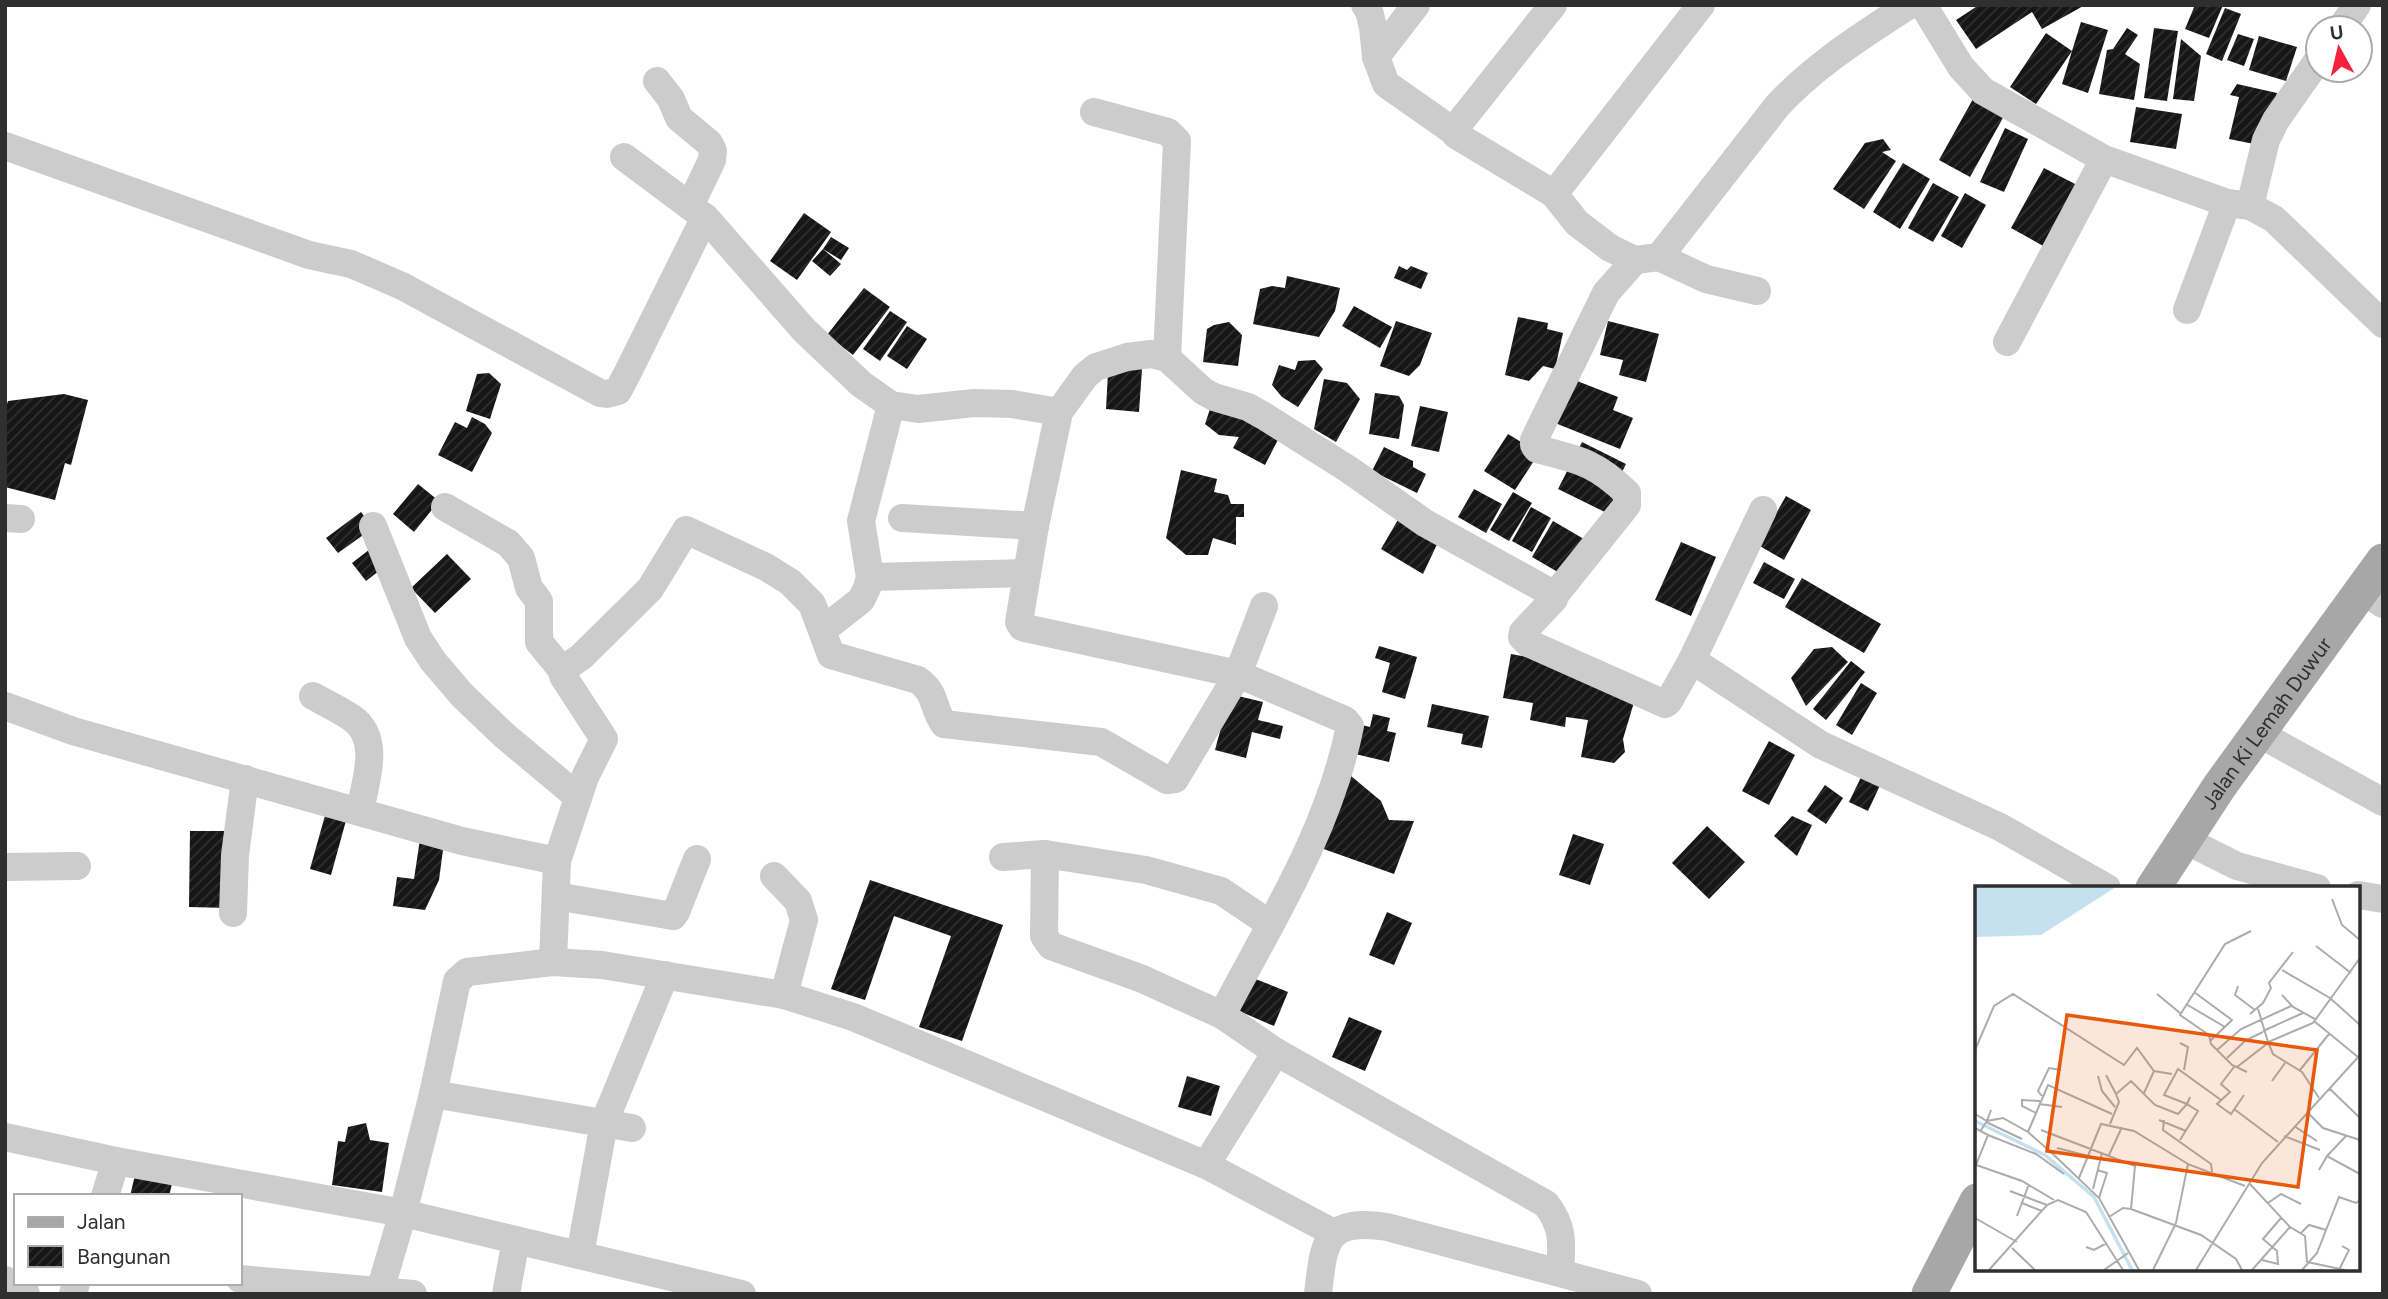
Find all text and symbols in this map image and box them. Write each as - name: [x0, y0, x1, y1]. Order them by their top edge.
- north arrow: [2304, 14, 2374, 84]
- text: U: [2328, 20, 2345, 45]
- street label: Jalan Ki Lemah Duwur: [2196, 632, 2336, 814]
- inset map: [1975, 886, 2360, 1271]
- legend: [14, 1194, 242, 1285]
- text: Jalan: [77, 1209, 126, 1234]
- text: Bangunan: [77, 1244, 170, 1269]

